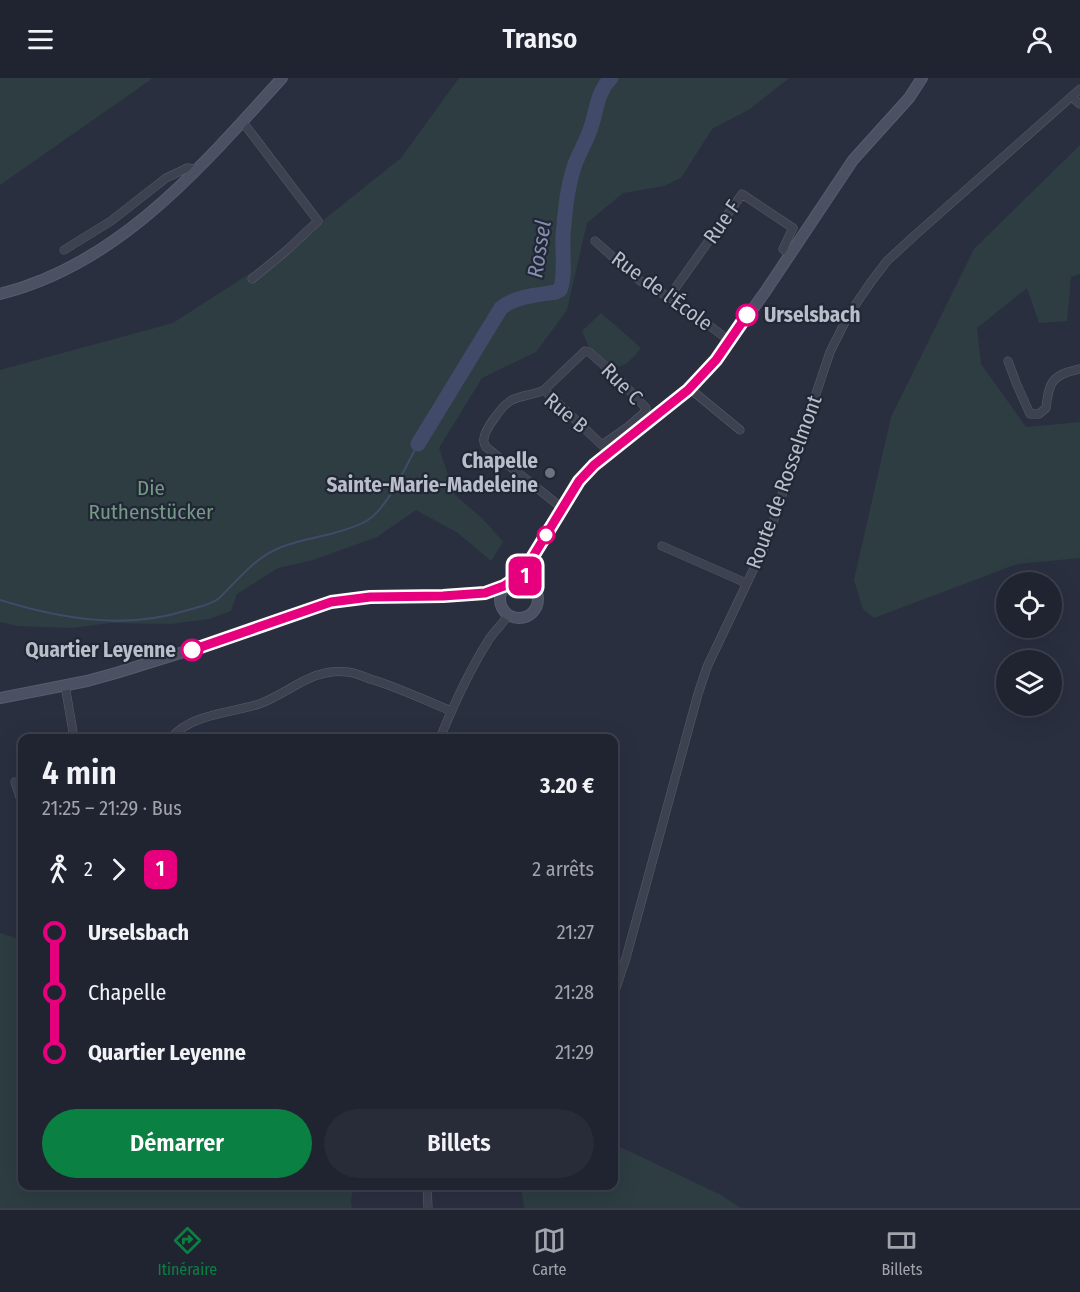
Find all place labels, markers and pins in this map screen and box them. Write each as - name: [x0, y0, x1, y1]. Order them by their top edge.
- place label: Urselsbach: [764, 302, 860, 328]
- marker: Urselsbach: [736, 304, 758, 326]
- place label: Chapelle Sainte-Marie-Madeleine: [326, 448, 538, 498]
- marker: Chapelle Sainte-Marie-Madeleine: [543, 466, 557, 480]
- unlabelled marker: [537, 526, 555, 544]
- place label: Quartier Leyenne: [25, 637, 176, 663]
- marker: Quartier Leyenne: [181, 639, 203, 661]

